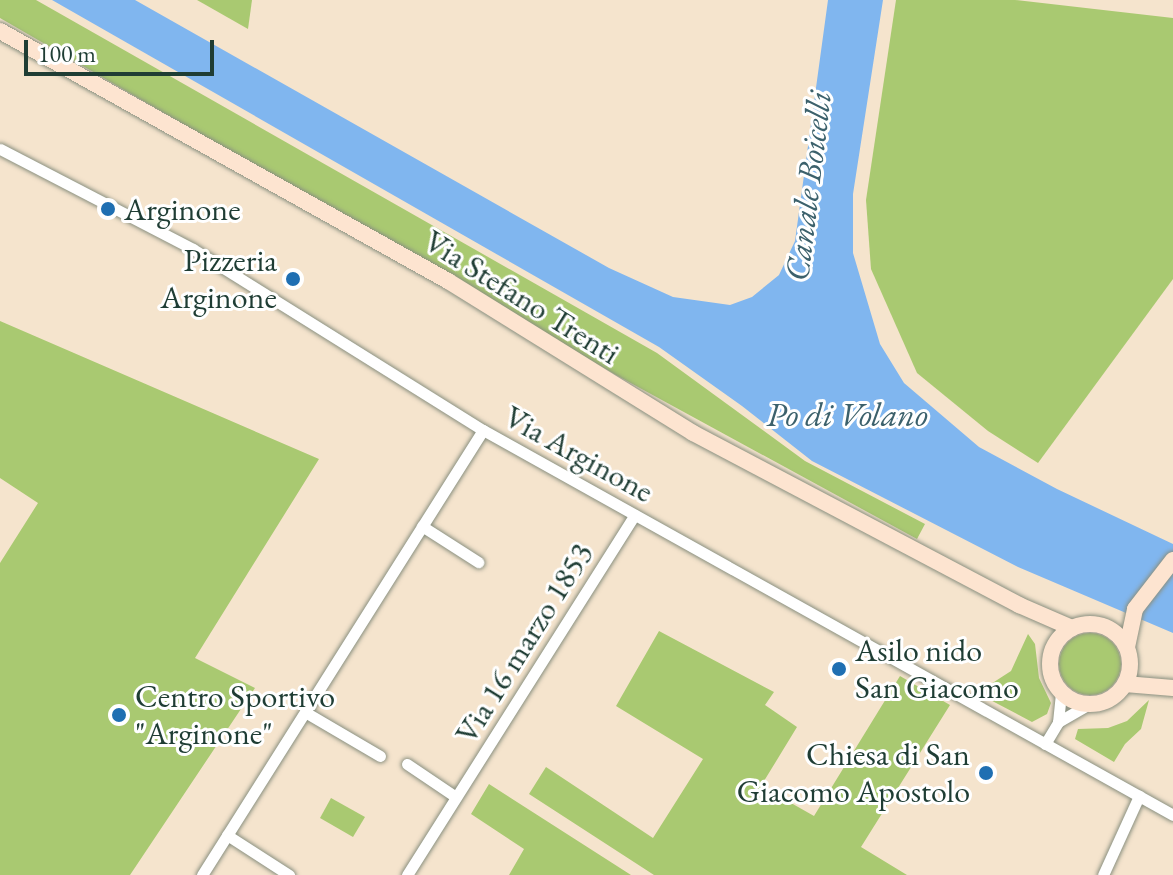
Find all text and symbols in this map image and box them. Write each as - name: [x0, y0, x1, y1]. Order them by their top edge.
- scale bar: [28, 24, 218, 74]
- text: 100 m: [38, 38, 96, 69]
- water label: Canale Boicelli: [776, 89, 840, 283]
- place label: Arginone: [124, 190, 241, 228]
- marker: Arginone: [99, 200, 117, 218]
- street label: Via Stefano Trenti: [417, 222, 627, 372]
- place label: Pizzeria Arginone: [160, 242, 277, 317]
- marker: Pizzeria Arginone: [284, 270, 302, 288]
- water label: Po di Volano: [766, 395, 928, 435]
- street label: Via Arginone: [498, 397, 660, 511]
- street label: Via 16 marzo 1853: [447, 536, 601, 750]
- place label: Asilo nido San Giacomo: [855, 632, 1019, 707]
- marker: Asilo nido San Giacomo: [830, 660, 848, 678]
- place label: Centro Sportivo "Arginone": [135, 678, 335, 753]
- marker: Centro Sportivo "Arginone": [110, 706, 128, 724]
- place label: Chiesa di San Giacomo Apostolo: [737, 736, 970, 811]
- marker: Chiesa di San Giacomo Apostolo: [977, 764, 995, 782]

